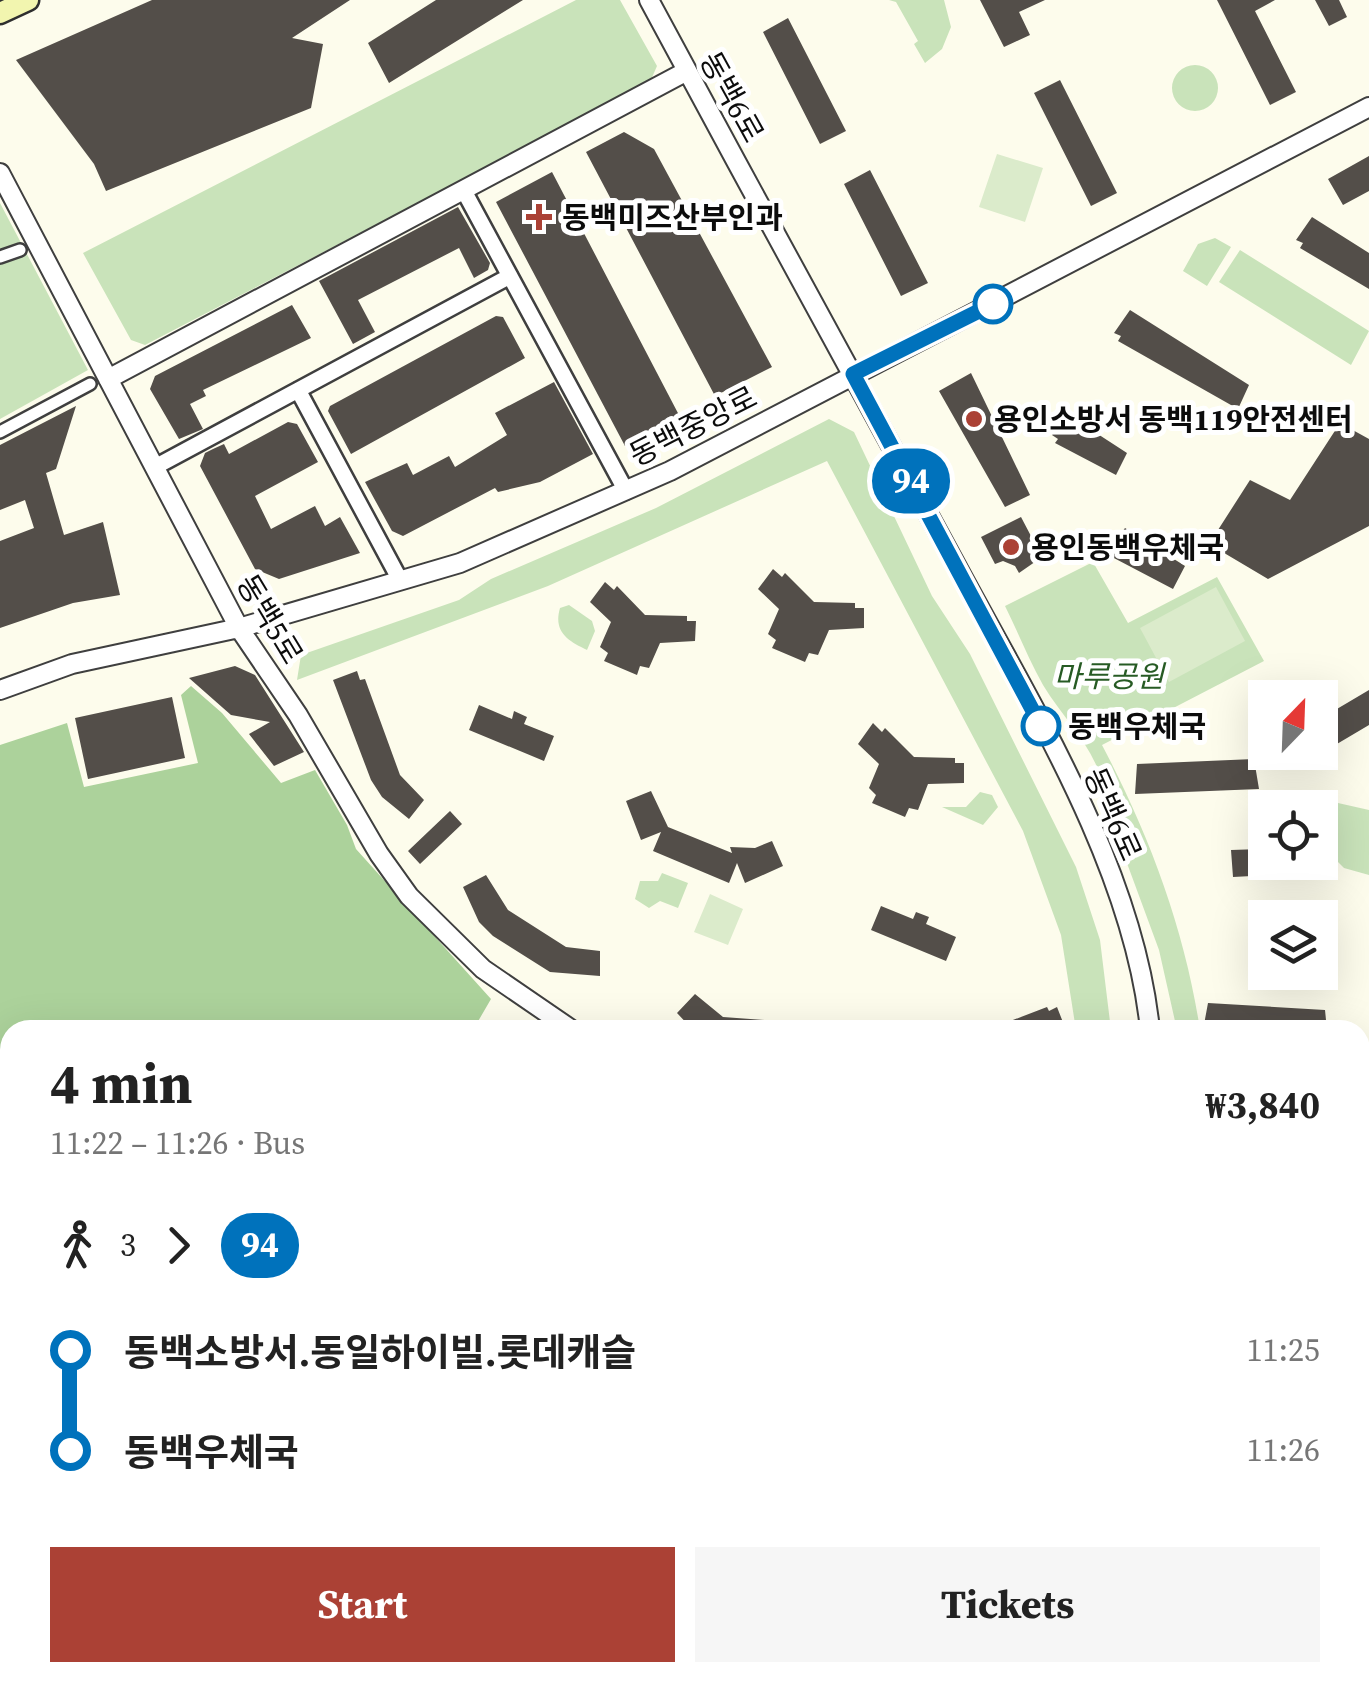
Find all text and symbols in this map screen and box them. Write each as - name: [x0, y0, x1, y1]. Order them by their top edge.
- street label: 동백6로: [690, 44, 774, 150]
- place label: 동백미즈산부인과: [562, 197, 783, 238]
- marker: 동백미즈산부인과: [526, 204, 552, 230]
- unlabelled marker: [974, 285, 1012, 323]
- street label: 동백중앙로: [622, 376, 764, 476]
- place label: 용인소방서 동백119안전센터: [994, 399, 1353, 440]
- marker: 용인소방서 동백119안전센터: [963, 408, 985, 430]
- line badge: 94: [866, 448, 956, 514]
- text: 94: [892, 457, 930, 505]
- place label: 용인동백우체국: [1031, 527, 1224, 568]
- marker: 용인동백우체국: [1000, 536, 1022, 558]
- street label: 동백5로: [227, 567, 313, 671]
- park label: 마루공원: [1054, 656, 1167, 697]
- north arrow: [1248, 680, 1338, 770]
- map controls: [1248, 680, 1338, 990]
- place label: 동백우체국: [1068, 706, 1206, 747]
- marker: 동백우체국: [1022, 707, 1060, 745]
- street label: 동백6로: [1074, 761, 1152, 867]
- button: locate: [1248, 790, 1338, 880]
- button: layers: [1248, 900, 1338, 990]
- text: 4 min: [50, 1046, 193, 1121]
- text: ₩3,840: [1206, 1079, 1320, 1131]
- text: 11:22 – 11:26 · Bus: [50, 1121, 305, 1165]
- icon: walk: [50, 1218, 105, 1273]
- icon: forward: [151, 1218, 206, 1273]
- text: 94: [241, 1221, 279, 1269]
- text: 3: [120, 1223, 136, 1267]
- text: 동백소방서.동일하이빌.롯데캐슬: [124, 1327, 636, 1379]
- text: 11:25: [1246, 1328, 1320, 1372]
- text: 동백우체국: [124, 1427, 299, 1479]
- text: 11:26: [1246, 1428, 1320, 1472]
- button: Start: [50, 1547, 675, 1662]
- button: Tickets: [695, 1547, 1320, 1662]

